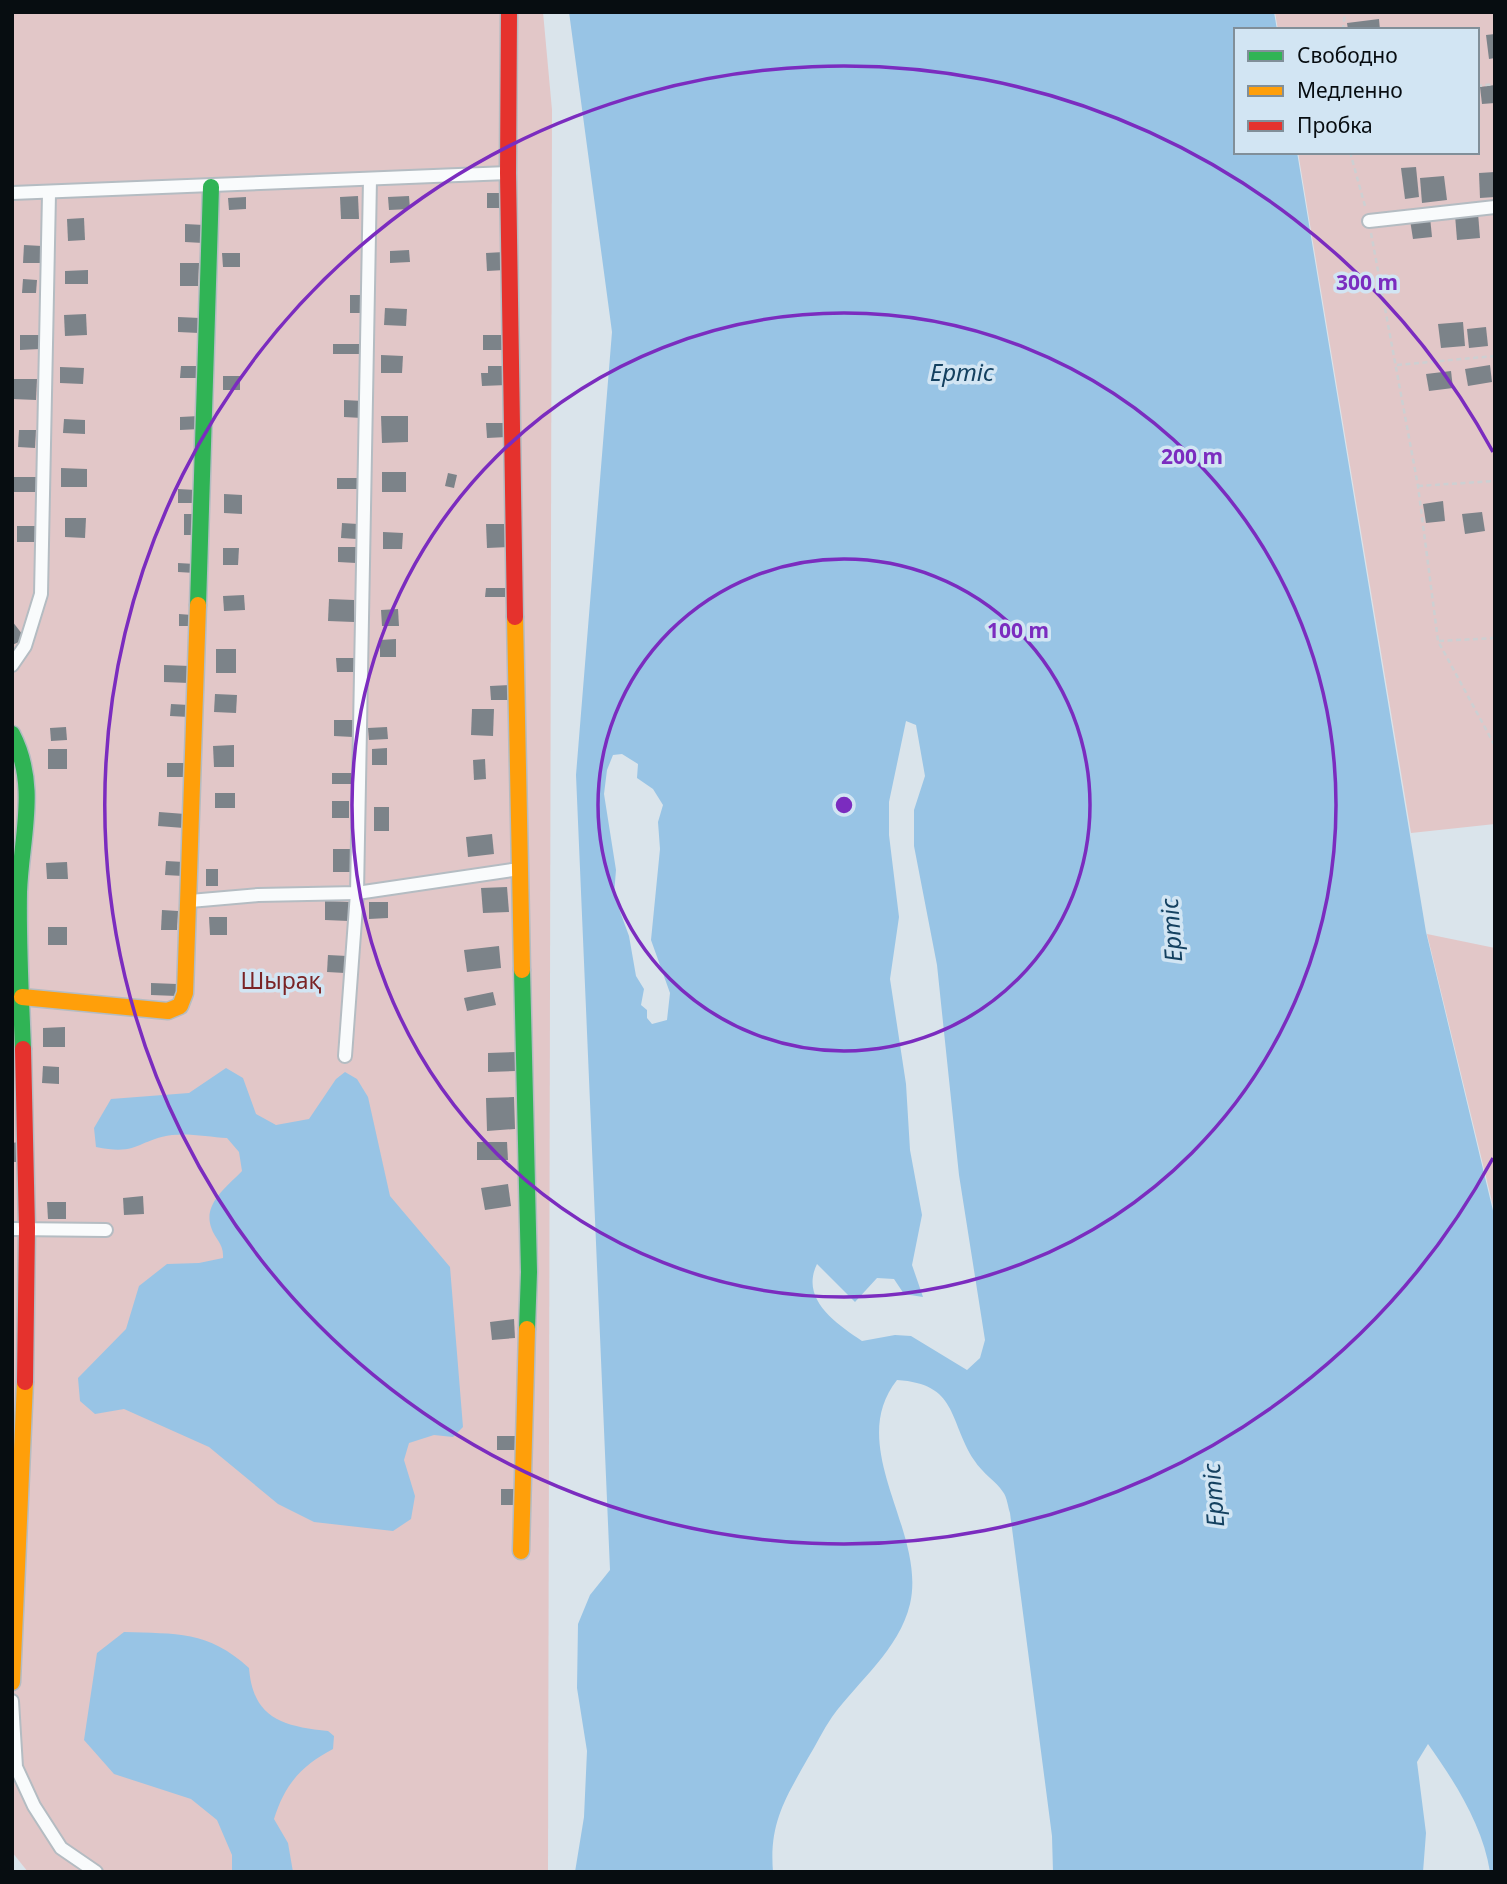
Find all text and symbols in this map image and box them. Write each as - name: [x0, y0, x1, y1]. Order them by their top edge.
- legend: [1234, 28, 1479, 154]
- text: Свободно: [1297, 41, 1398, 69]
- text: Медленно: [1297, 76, 1403, 104]
- text: Пробка: [1297, 111, 1373, 139]
- text: 300 m: [1336, 268, 1398, 296]
- water label: Ертіс: [930, 355, 994, 388]
- text: 200 m: [1161, 442, 1223, 470]
- text: 100 m: [987, 616, 1049, 644]
- centre of rings: [832, 793, 856, 817]
- water label: Ертіс: [1152, 897, 1189, 963]
- park label: Шырақ: [241, 964, 322, 996]
- water label: Ертіс: [1194, 1462, 1231, 1528]

